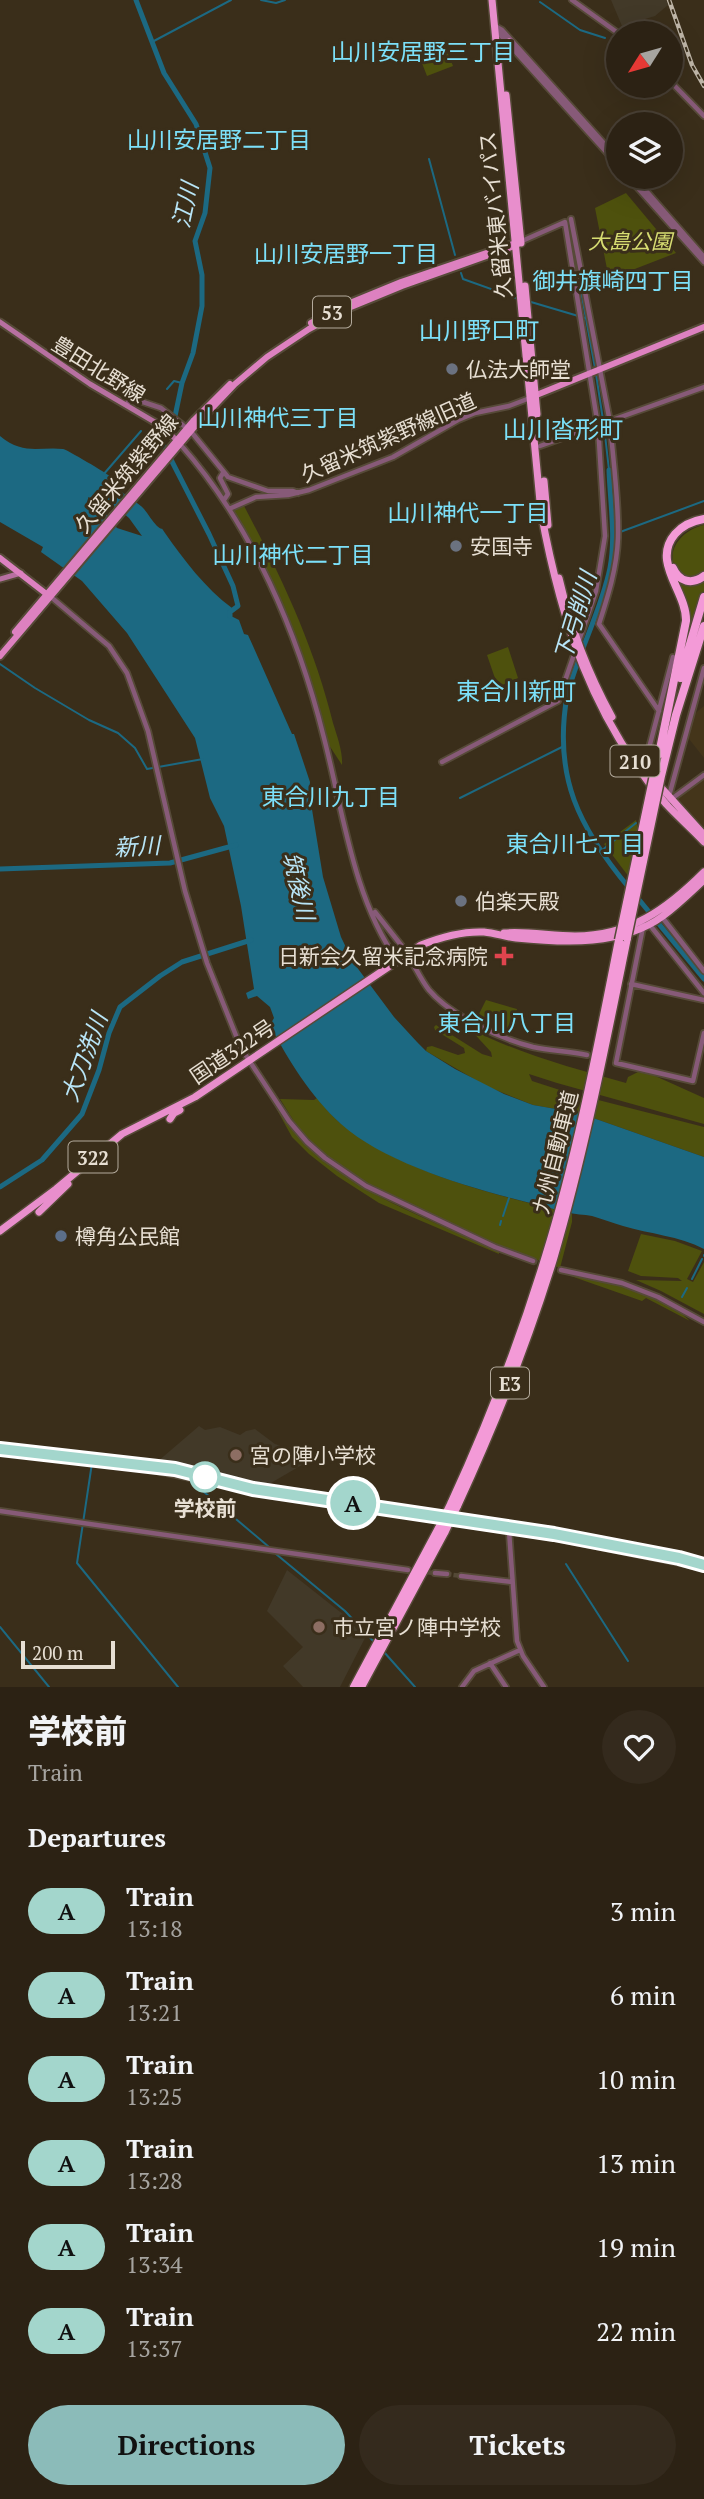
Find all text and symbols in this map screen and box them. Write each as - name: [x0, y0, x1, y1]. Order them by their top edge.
- north arrow: [606, 21, 682, 98]
- map controls: [606, 21, 683, 189]
- district label: 山川安居野三丁目: [331, 36, 515, 67]
- button: layers: [606, 112, 683, 189]
- district label: 山川安居野二丁目: [127, 124, 311, 155]
- street label: 久留米東バイパス: [472, 130, 518, 300]
- water label: 江川: [165, 176, 206, 231]
- park label: 大島公園: [588, 227, 675, 255]
- district label: 山川安居野一丁目: [254, 238, 438, 269]
- district label: 御井旗崎四丁目: [533, 265, 694, 296]
- road number: 53: [313, 296, 351, 328]
- district label: 山川野口町: [419, 314, 539, 346]
- street label: 豊田北野線: [47, 329, 151, 409]
- place label: 仏法大師堂: [466, 355, 571, 383]
- marker: 仏法大師堂: [444, 361, 460, 377]
- street label: 久留米筑紫野線旧道: [296, 386, 480, 488]
- district label: 山川神代三丁目: [198, 402, 359, 433]
- street label: 久留米筑紫野線: [68, 408, 184, 538]
- district label: 山川沓形町: [503, 413, 623, 445]
- district label: 山川神代一丁目: [388, 497, 549, 528]
- place label: 安国寺: [470, 532, 533, 560]
- marker: 安国寺: [448, 538, 464, 554]
- district label: 山川神代二丁目: [213, 539, 374, 570]
- water label: 下弓削川: [547, 565, 604, 665]
- district label: 東合川新町: [456, 675, 576, 707]
- road number: 210: [610, 746, 660, 776]
- district label: 東合川九丁目: [262, 781, 400, 812]
- district label: 東合川七丁目: [506, 828, 644, 859]
- water label: 新川: [113, 829, 164, 863]
- water label: 筑後川: [276, 849, 323, 926]
- place label: 伯楽天殿: [475, 887, 559, 915]
- marker: 伯楽天殿: [453, 893, 469, 909]
- place label: 日新会久留米記念病院: [278, 942, 488, 970]
- marker: 日新会久留米記念病院: [494, 946, 514, 966]
- water label: 大刀洗川: [54, 1006, 115, 1106]
- district label: 東合川八丁目: [438, 1007, 576, 1038]
- street label: 国道322号: [184, 1012, 280, 1090]
- street label: 九州自動車道: [526, 1087, 584, 1217]
- road number: 322: [68, 1142, 118, 1172]
- place label: 樽角公民館: [75, 1222, 180, 1250]
- marker: 樽角公民館: [53, 1228, 69, 1244]
- road number: E3: [491, 1368, 529, 1399]
- place label: 宮の陣小学校: [250, 1441, 376, 1469]
- marker: 宮の陣小学校: [228, 1447, 244, 1463]
- marker: 学校前: [190, 1462, 220, 1492]
- line badge: A: [330, 1480, 376, 1526]
- text: A: [344, 1487, 362, 1519]
- place label: 学校前: [174, 1494, 237, 1522]
- place label: 市立宮ノ陣中学校: [333, 1613, 501, 1641]
- marker: 市立宮ノ陣中学校: [311, 1619, 327, 1635]
- scale bar: [21, 1638, 116, 1670]
- text: 200 m: [32, 1640, 83, 1665]
- text: 学校前: [28, 1709, 127, 1752]
- button: heart: [602, 1710, 676, 1784]
- text: Train: [28, 1757, 83, 1788]
- text: Departures: [28, 1820, 166, 1854]
- text: Train: [126, 1879, 194, 1913]
- text: 3 min: [610, 1894, 676, 1928]
- text: A: [58, 1895, 75, 1927]
- text: 13:18: [126, 1913, 183, 1944]
- text: Train: [126, 1963, 194, 1997]
- text: 6 min: [610, 1978, 676, 2012]
- text: A: [58, 1979, 75, 2011]
- text: 13:21: [126, 1997, 183, 2028]
- text: Train: [126, 2047, 194, 2081]
- text: 10 min: [596, 2062, 676, 2096]
- text: A: [58, 2063, 75, 2095]
- text: 13:25: [126, 2081, 183, 2112]
- text: Train: [126, 2131, 194, 2165]
- text: 13 min: [596, 2146, 676, 2180]
- text: A: [58, 2147, 75, 2179]
- text: 13:28: [126, 2165, 183, 2196]
- text: Train: [126, 2215, 194, 2249]
- text: 19 min: [596, 2230, 676, 2264]
- text: A: [58, 2231, 75, 2263]
- text: 13:34: [126, 2249, 183, 2280]
- text: Train: [126, 2299, 194, 2333]
- text: 22 min: [596, 2314, 676, 2348]
- text: A: [58, 2315, 75, 2347]
- text: 13:37: [126, 2333, 183, 2364]
- button: Directions: [28, 2405, 345, 2485]
- button: Tickets: [359, 2405, 676, 2485]

